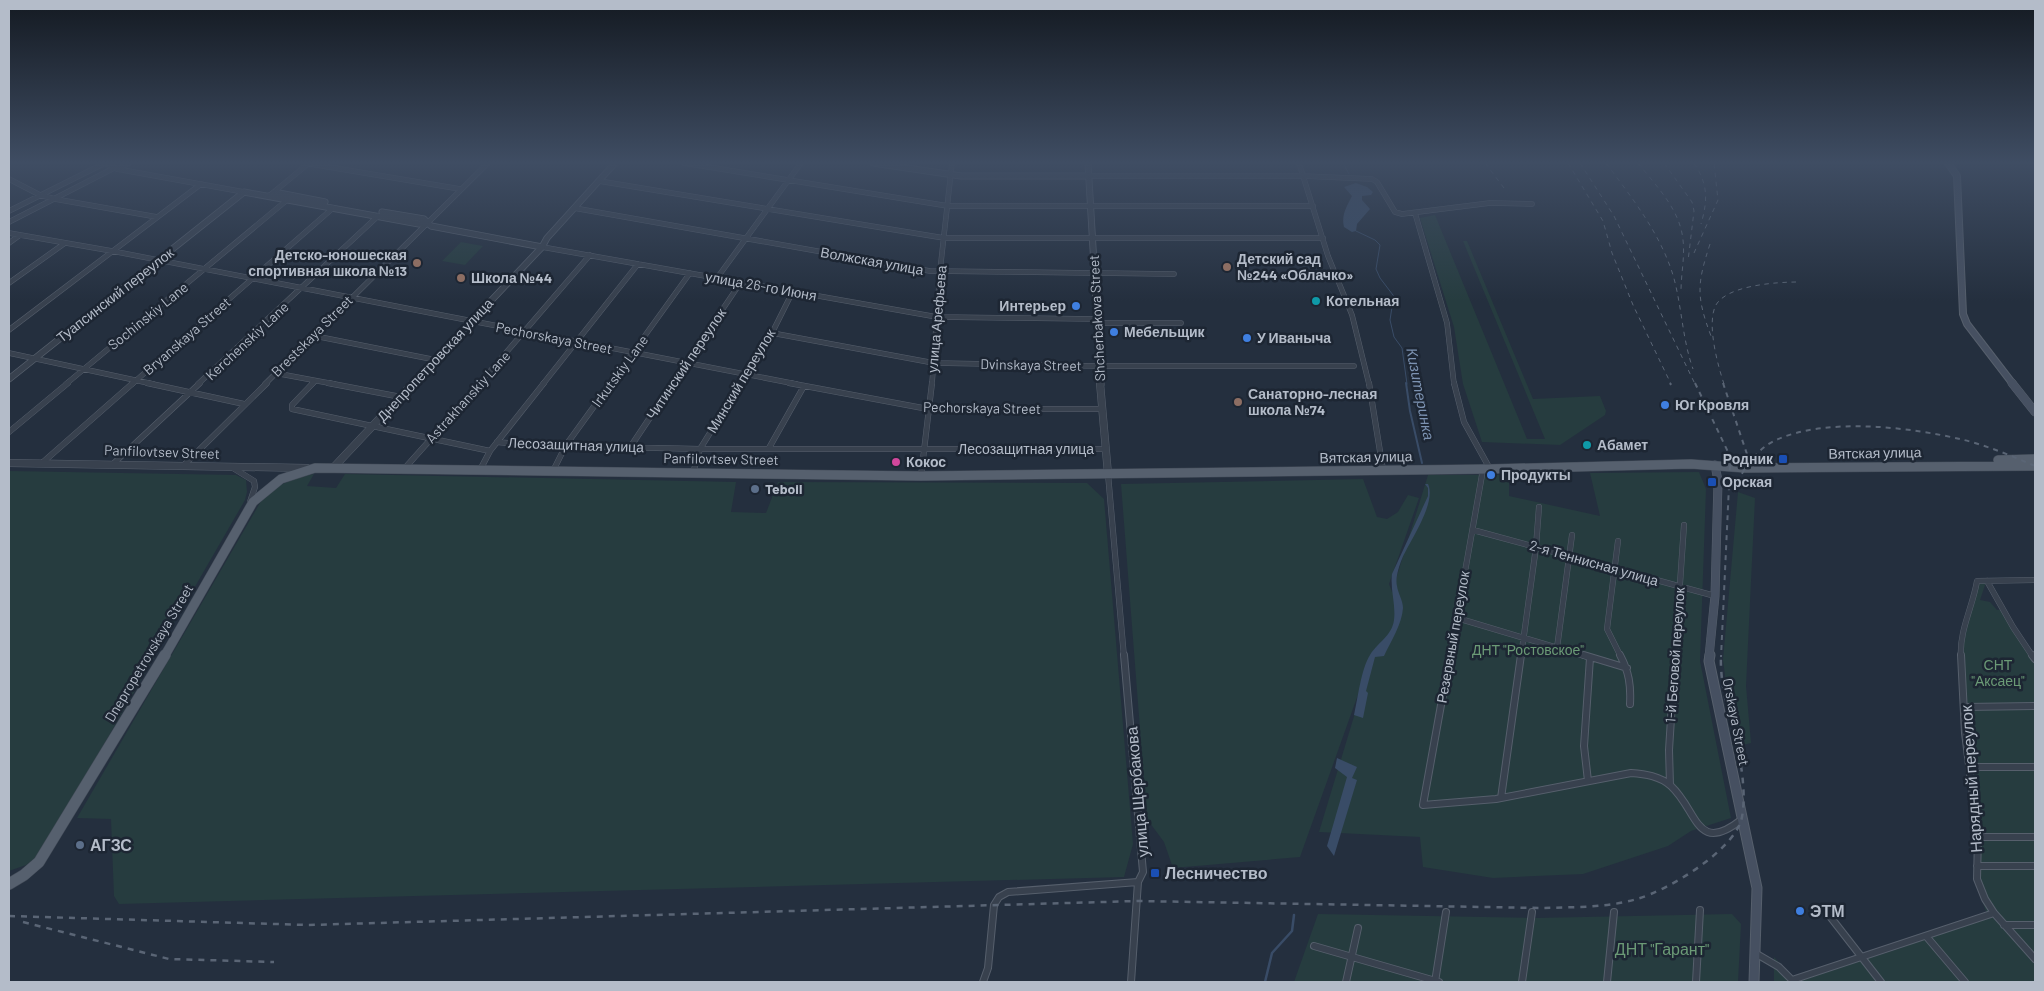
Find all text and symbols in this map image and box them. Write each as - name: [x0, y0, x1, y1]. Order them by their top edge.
- street label: Туапсинский переулок: [53, 243, 177, 346]
- street label: Волжская улица: [819, 243, 925, 278]
- place label: Детско-юношеская спортивная школа №13: [248, 246, 407, 279]
- place label: Детский сад №244 «Облачко»: [1237, 250, 1353, 283]
- street label: Shcherbakova Street: [1085, 254, 1108, 382]
- marker: Детско-юношеская спортивная школа №13: [411, 257, 423, 269]
- marker: Детский сад №244 «Облачко»: [1221, 261, 1233, 273]
- street label: улица Арефьева: [923, 264, 950, 373]
- street label: улица 26-го Июня: [704, 267, 818, 304]
- place label: Школа №44: [471, 269, 552, 286]
- marker: Школа №44: [455, 272, 467, 284]
- street label: Sochinskiy Lane: [104, 278, 191, 353]
- street label: Brestskaya Street: [267, 291, 356, 380]
- place label: Котельная: [1326, 292, 1399, 309]
- street label: Bryanskaya Street: [139, 293, 234, 378]
- street label: Днепропетровская улица: [373, 294, 496, 425]
- marker: Котельная: [1310, 295, 1322, 307]
- place label: Интерьер: [999, 297, 1066, 314]
- street label: Kerchenskiy Lane: [202, 298, 292, 383]
- marker: Интерьер: [1070, 300, 1082, 312]
- street label: Читинский переулок: [642, 304, 730, 423]
- street label: Pechorskaya Street: [495, 318, 614, 357]
- place label: Мебельщик: [1124, 323, 1206, 340]
- street label: Минский переулок: [703, 325, 779, 436]
- marker: Мебельщик: [1108, 326, 1120, 338]
- place label: У Иваныча: [1257, 329, 1331, 346]
- street label: Irkutskiy Lane: [588, 331, 651, 410]
- marker: У Иваныча: [1241, 332, 1253, 344]
- water label: Кизитеринка: [1403, 346, 1439, 442]
- street label: Astrakhanskiy Lane: [422, 347, 514, 446]
- street label: Dvinskaya Street: [980, 355, 1082, 374]
- place label: Санаторно-лесная школа №74: [1248, 385, 1377, 418]
- marker: Санаторно-лесная школа №74: [1232, 396, 1244, 408]
- place label: Юг Кровля: [1675, 396, 1749, 413]
- street label: Pechorskaya Street: [923, 398, 1041, 417]
- marker: Юг Кровля: [1659, 399, 1671, 411]
- street label: Лесозащитная улица: [508, 434, 645, 455]
- place label: Абамет: [1597, 436, 1648, 453]
- marker: Абамет: [1581, 439, 1593, 451]
- street label: Лесозащитная улица: [958, 440, 1094, 457]
- street label: Panfilovtsev Street: [104, 441, 220, 462]
- street label: Вятская улица: [1828, 443, 1922, 462]
- street label: Вятская улица: [1319, 447, 1413, 466]
- street label: Panfilovtsev Street: [663, 449, 779, 468]
- place label: Родник: [1723, 450, 1774, 467]
- place label: Кокос: [906, 453, 946, 470]
- marker: Родник: [1777, 453, 1789, 465]
- marker: Кокос: [890, 456, 902, 468]
- place label: Продукты: [1501, 466, 1571, 483]
- marker: Продукты: [1485, 469, 1497, 481]
- place label: Орская: [1722, 473, 1772, 490]
- marker: Орская: [1706, 476, 1718, 488]
- place label: Teboil: [765, 480, 802, 497]
- marker: Teboil: [749, 483, 761, 495]
- street label: 2-я Теннисная улица: [1528, 536, 1661, 589]
- street label: Резервный переулок: [1433, 569, 1473, 704]
- street label: Dnepropetrovskaya Street: [101, 581, 196, 725]
- street label: 1-й Беговой переулок: [1661, 586, 1688, 723]
- park label: ДНТ "Ростовское": [1472, 641, 1584, 658]
- park label: СНТ "Аксаец": [1971, 656, 2025, 689]
- street label: Orskaya Street: [1720, 677, 1753, 767]
- street label: Нарядный переулок: [1956, 704, 1985, 853]
- street label: улица Щербакова: [1121, 726, 1152, 858]
- place label: АГЗС: [90, 835, 132, 854]
- marker: АГЗС: [74, 839, 86, 851]
- place label: Лесничество: [1165, 863, 1268, 882]
- marker: Лесничество: [1149, 867, 1161, 879]
- place label: ЭТМ: [1810, 901, 1844, 920]
- marker: ЭТМ: [1794, 905, 1806, 917]
- park label: ДНТ "Гарант": [1615, 939, 1709, 958]

